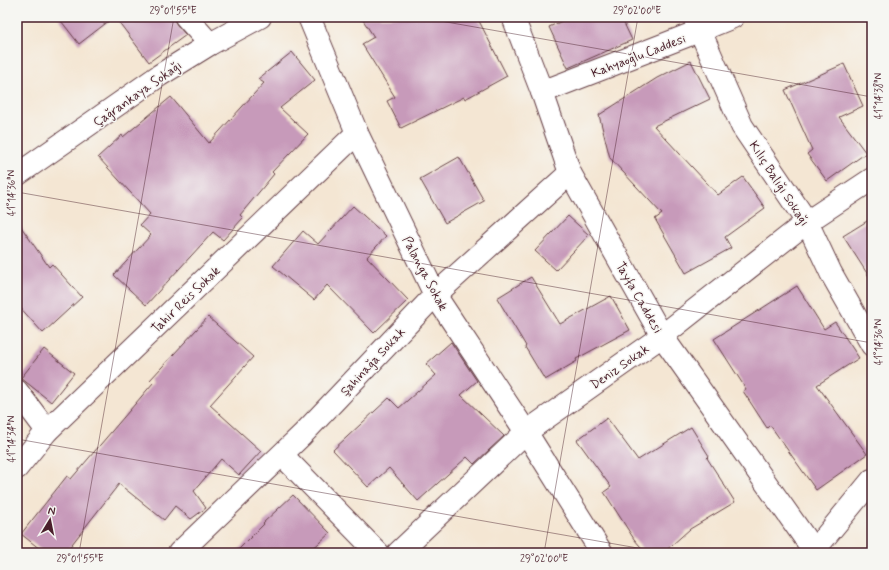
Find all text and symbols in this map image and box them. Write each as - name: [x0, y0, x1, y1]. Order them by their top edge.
- text: 29°01'55"E: [149, 4, 197, 18]
- text: 29°02'00"E: [613, 4, 661, 18]
- street label: Kahyaoğlu Caddesi: [589, 31, 688, 82]
- street label: Çağrankaya Sokağı: [90, 57, 186, 131]
- text: 41°14'38"N: [872, 72, 886, 119]
- street label: Kılıç Balığı Sokağı: [745, 138, 813, 230]
- text: 41°14'36"N: [5, 169, 19, 216]
- street label: Palanga Sokak: [398, 233, 452, 314]
- street label: Tayfa Caddesi: [611, 259, 666, 337]
- street label: Tahir Reis Sokak: [148, 263, 224, 337]
- text: 41°14'36"N: [872, 318, 886, 365]
- street label: Şahinağa Sokak: [337, 324, 410, 400]
- street label: Deniz Sokak: [587, 340, 653, 394]
- text: 41°14'34"N: [5, 415, 19, 463]
- north arrow: [30, 500, 70, 540]
- text: N: [47, 504, 56, 519]
- text: 29°01'55"E: [56, 552, 104, 566]
- text: 29°02'00"E: [520, 552, 568, 566]

